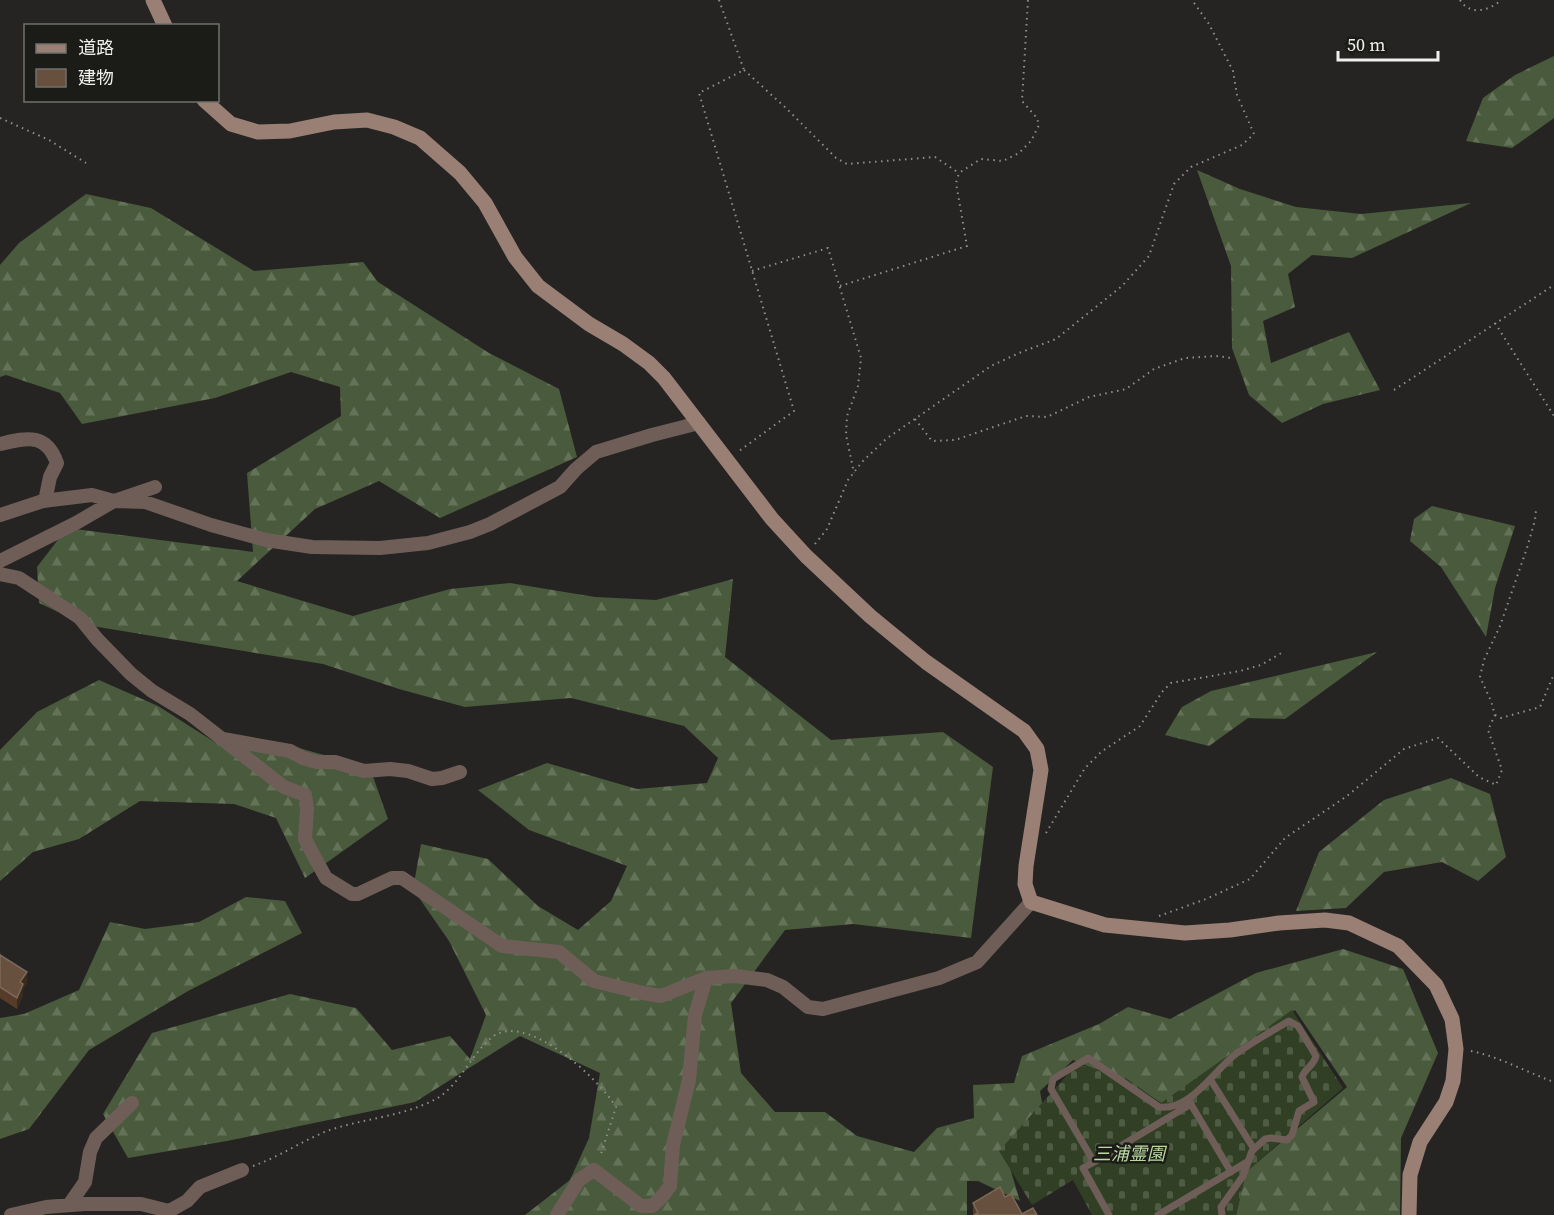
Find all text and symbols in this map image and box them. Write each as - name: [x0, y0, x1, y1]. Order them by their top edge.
- legend: [24, 24, 219, 102]
- scale bar: [1338, 24, 1438, 62]
- text: 50 m: [1347, 32, 1385, 57]
- text: 道路: [78, 35, 114, 60]
- text: 建物: [78, 65, 114, 90]
- park label: 三浦霊園: [1093, 1141, 1168, 1166]

